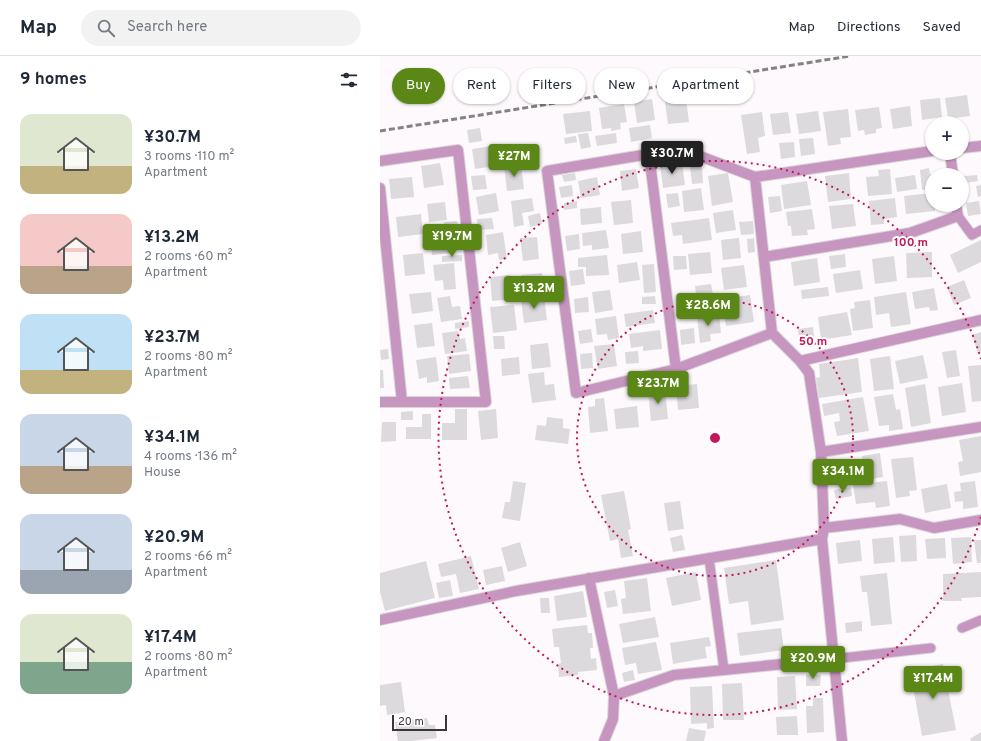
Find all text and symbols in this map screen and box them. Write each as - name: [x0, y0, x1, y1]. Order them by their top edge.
- search box: [81, 10, 361, 46]
- text: Map: [20, 16, 57, 40]
- icon: search: [95, 17, 117, 39]
- text: Search here: [127, 18, 207, 37]
- text: Map: [789, 19, 815, 36]
- text: Directions: [837, 19, 901, 36]
- text: Saved: [923, 19, 961, 36]
- chip: Buy: [392, 68, 445, 104]
- chip: Rent: [453, 68, 510, 104]
- chip: Filters: [518, 68, 586, 104]
- chip: New: [594, 68, 649, 104]
- chip: Apartment: [657, 68, 754, 104]
- text: 9 homes: [20, 69, 87, 91]
- icon: filters: [338, 69, 360, 91]
- map controls: [925, 116, 969, 212]
- button: +: [925, 116, 969, 160]
- text: ¥30.7M: [144, 127, 201, 149]
- icon: home: [52, 130, 100, 178]
- pin: ¥30.7M: [639, 141, 705, 175]
- pin: ¥27M: [490, 144, 538, 178]
- text: ¥30.7M: [650, 146, 694, 162]
- text: 3 rooms · 110 m²: [144, 149, 234, 165]
- text: ¥27M: [497, 149, 531, 165]
- text: Apartment: [144, 165, 207, 181]
- button: −: [925, 168, 969, 212]
- pin: ¥19.7M: [419, 224, 485, 258]
- text: ¥13.2M: [144, 227, 199, 249]
- text: ¥19.7M: [432, 229, 472, 245]
- icon: home: [52, 230, 100, 278]
- text: 100 m: [894, 235, 928, 251]
- text: 2 rooms · 60 m²: [144, 249, 233, 265]
- text: Apartment: [144, 265, 207, 281]
- pin: ¥13.2M: [501, 276, 567, 310]
- text: ¥13.2M: [513, 281, 555, 297]
- pin: ¥28.6M: [675, 293, 741, 327]
- text: ¥28.6M: [685, 298, 731, 314]
- text: ¥23.7M: [144, 327, 200, 349]
- icon: home: [52, 330, 100, 378]
- text: 50 m: [799, 334, 827, 350]
- text: 2 rooms · 80 m²: [144, 349, 233, 365]
- text: Apartment: [144, 365, 207, 381]
- pin: ¥23.7M: [625, 371, 691, 405]
- text: ¥23.7M: [637, 376, 679, 392]
- text: ¥34.1M: [144, 427, 200, 449]
- icon: home: [52, 430, 100, 478]
- centre of rings: [708, 431, 722, 445]
- text: 4 rooms · 136 m²: [144, 449, 237, 465]
- pin: ¥34.1M: [810, 459, 876, 493]
- text: ¥34.1M: [822, 464, 864, 480]
- text: House: [144, 465, 181, 481]
- text: ¥20.9M: [144, 527, 204, 549]
- icon: home: [52, 530, 100, 578]
- text: 2 rooms · 66 m²: [144, 549, 232, 565]
- text: Apartment: [144, 565, 207, 581]
- text: ¥17.4M: [144, 627, 197, 649]
- icon: home: [52, 630, 100, 678]
- pin: ¥20.9M: [780, 646, 846, 680]
- text: 2 rooms · 80 m²: [144, 649, 233, 665]
- text: ¥20.9M: [790, 651, 836, 667]
- text: Apartment: [144, 665, 207, 681]
- pin: ¥17.4M: [900, 666, 966, 700]
- text: ¥17.4M: [913, 671, 953, 687]
- scale bar: [392, 713, 447, 732]
- text: 20 m: [398, 715, 424, 729]

